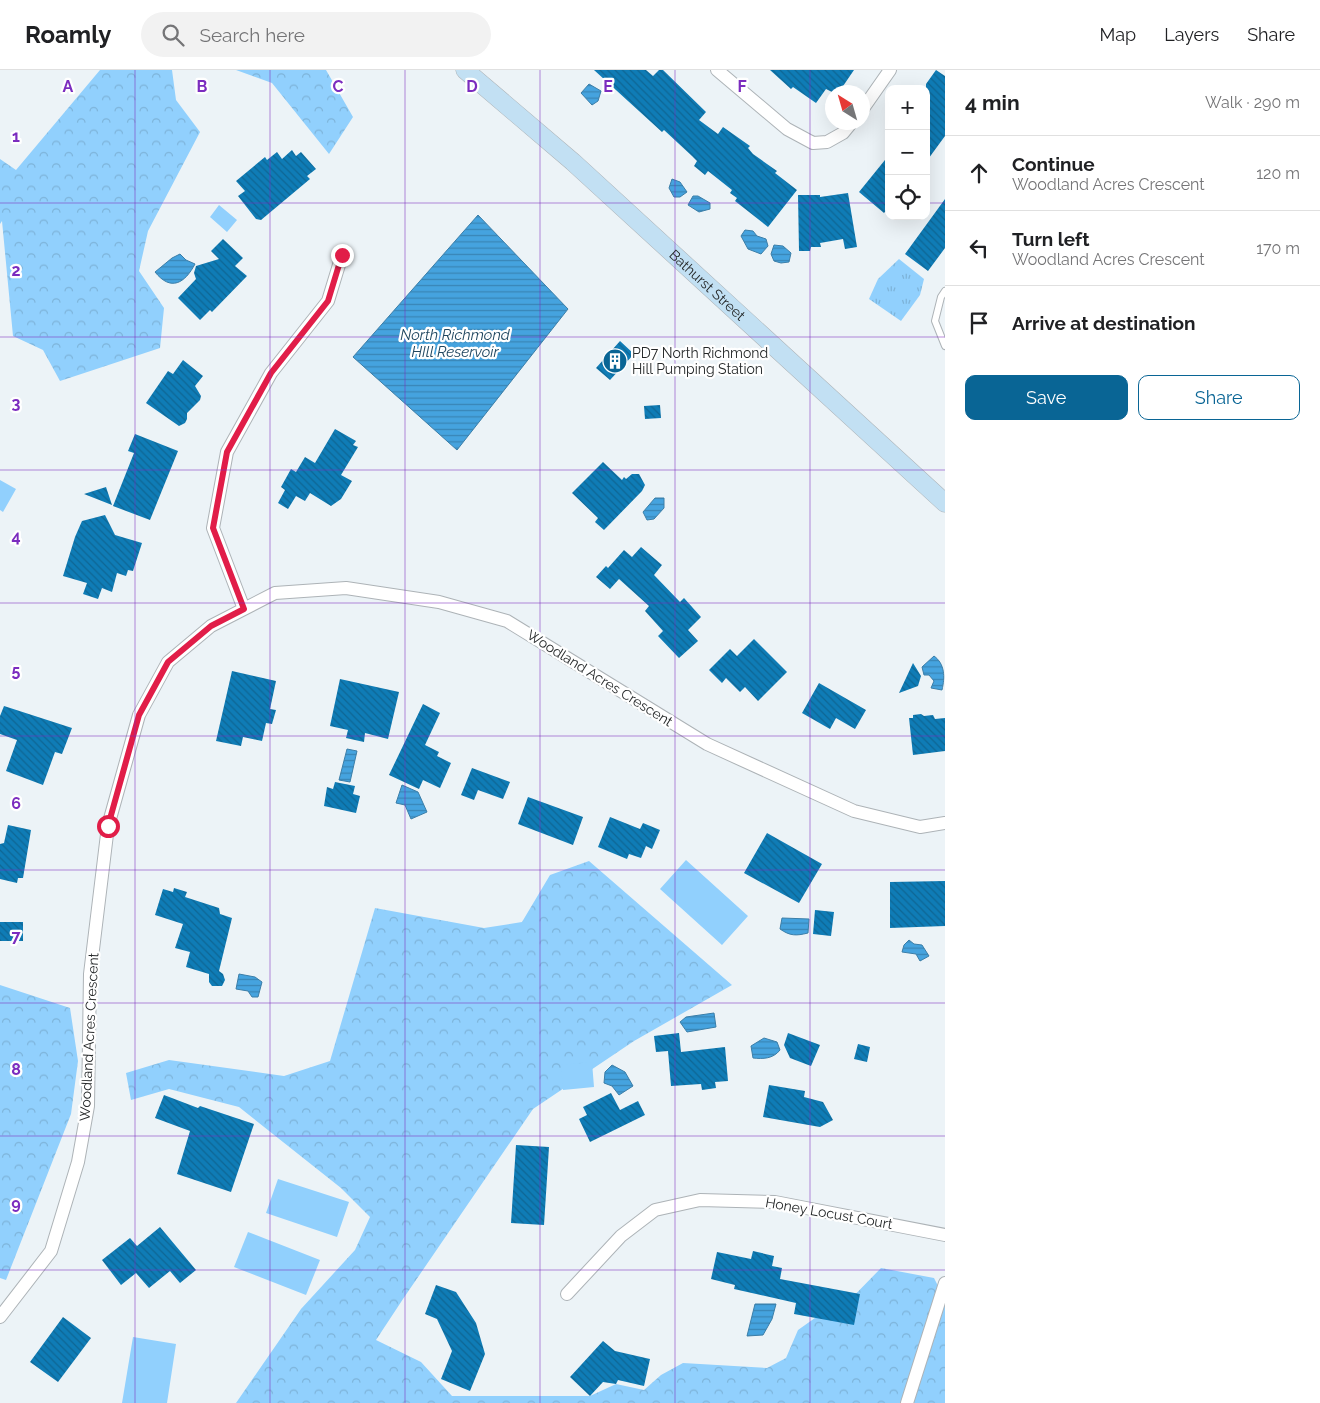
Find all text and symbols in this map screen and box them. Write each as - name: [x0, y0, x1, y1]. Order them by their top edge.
- search box: [141, 12, 491, 57]
- text: Roamly: [25, 20, 111, 49]
- icon: search: [159, 21, 187, 49]
- text: Search here: [199, 24, 305, 46]
- text: Map: [1100, 24, 1136, 45]
- text: Layers: [1164, 24, 1219, 45]
- text: Share: [1247, 24, 1295, 45]
- text: A: [63, 77, 74, 96]
- text: B: [197, 77, 208, 96]
- text: C: [333, 77, 344, 96]
- text: D: [466, 77, 478, 96]
- text: E: [603, 77, 613, 96]
- text: F: [737, 77, 747, 96]
- north arrow: [825, 85, 870, 130]
- map controls: [885, 85, 930, 220]
- button: +: [885, 85, 930, 130]
- text: 4 min: [965, 90, 1020, 115]
- text: Walk · 290 m: [1205, 93, 1300, 112]
- text: 1: [12, 127, 20, 146]
- button: −: [885, 130, 930, 175]
- text: Continue: [1012, 153, 1095, 175]
- icon: ahead: [965, 159, 993, 187]
- text: 120 m: [1256, 164, 1300, 183]
- button: locate: [885, 175, 930, 220]
- text: Woodland Acres Crescent: [1012, 175, 1205, 194]
- text: Turn left: [1012, 228, 1089, 250]
- icon: left: [965, 234, 993, 262]
- text: 170 m: [1256, 239, 1300, 258]
- route end: [331, 244, 354, 267]
- street label: Bathurst Street: [666, 246, 749, 324]
- text: Woodland Acres Crescent: [1012, 250, 1205, 269]
- text: 2: [11, 261, 21, 280]
- icon: arrive: [965, 309, 993, 337]
- text: Arrive at destination: [1012, 312, 1196, 334]
- water label: North Richmond HIll Reservoir: [400, 326, 511, 361]
- place label: PD7 North Richmond Hill Pumping Station: [632, 345, 768, 377]
- building icon: PD7 North Richmond Hill Pumping Station: [602, 348, 628, 374]
- button: Save: [965, 375, 1128, 420]
- button: Share: [1138, 375, 1300, 420]
- text: 3: [12, 394, 21, 413]
- text: 4: [11, 527, 21, 546]
- street label: Woodland Acres Crescent: [524, 627, 676, 730]
- text: 5: [12, 661, 21, 680]
- text: 6: [11, 794, 21, 813]
- route start: [97, 815, 120, 838]
- text: 7: [12, 927, 21, 946]
- street label: Woodland Acres Crescent: [77, 952, 101, 1122]
- text: 8: [11, 1060, 21, 1079]
- text: 9: [11, 1194, 21, 1213]
- street label: Honey Locust Court: [764, 1194, 894, 1232]

